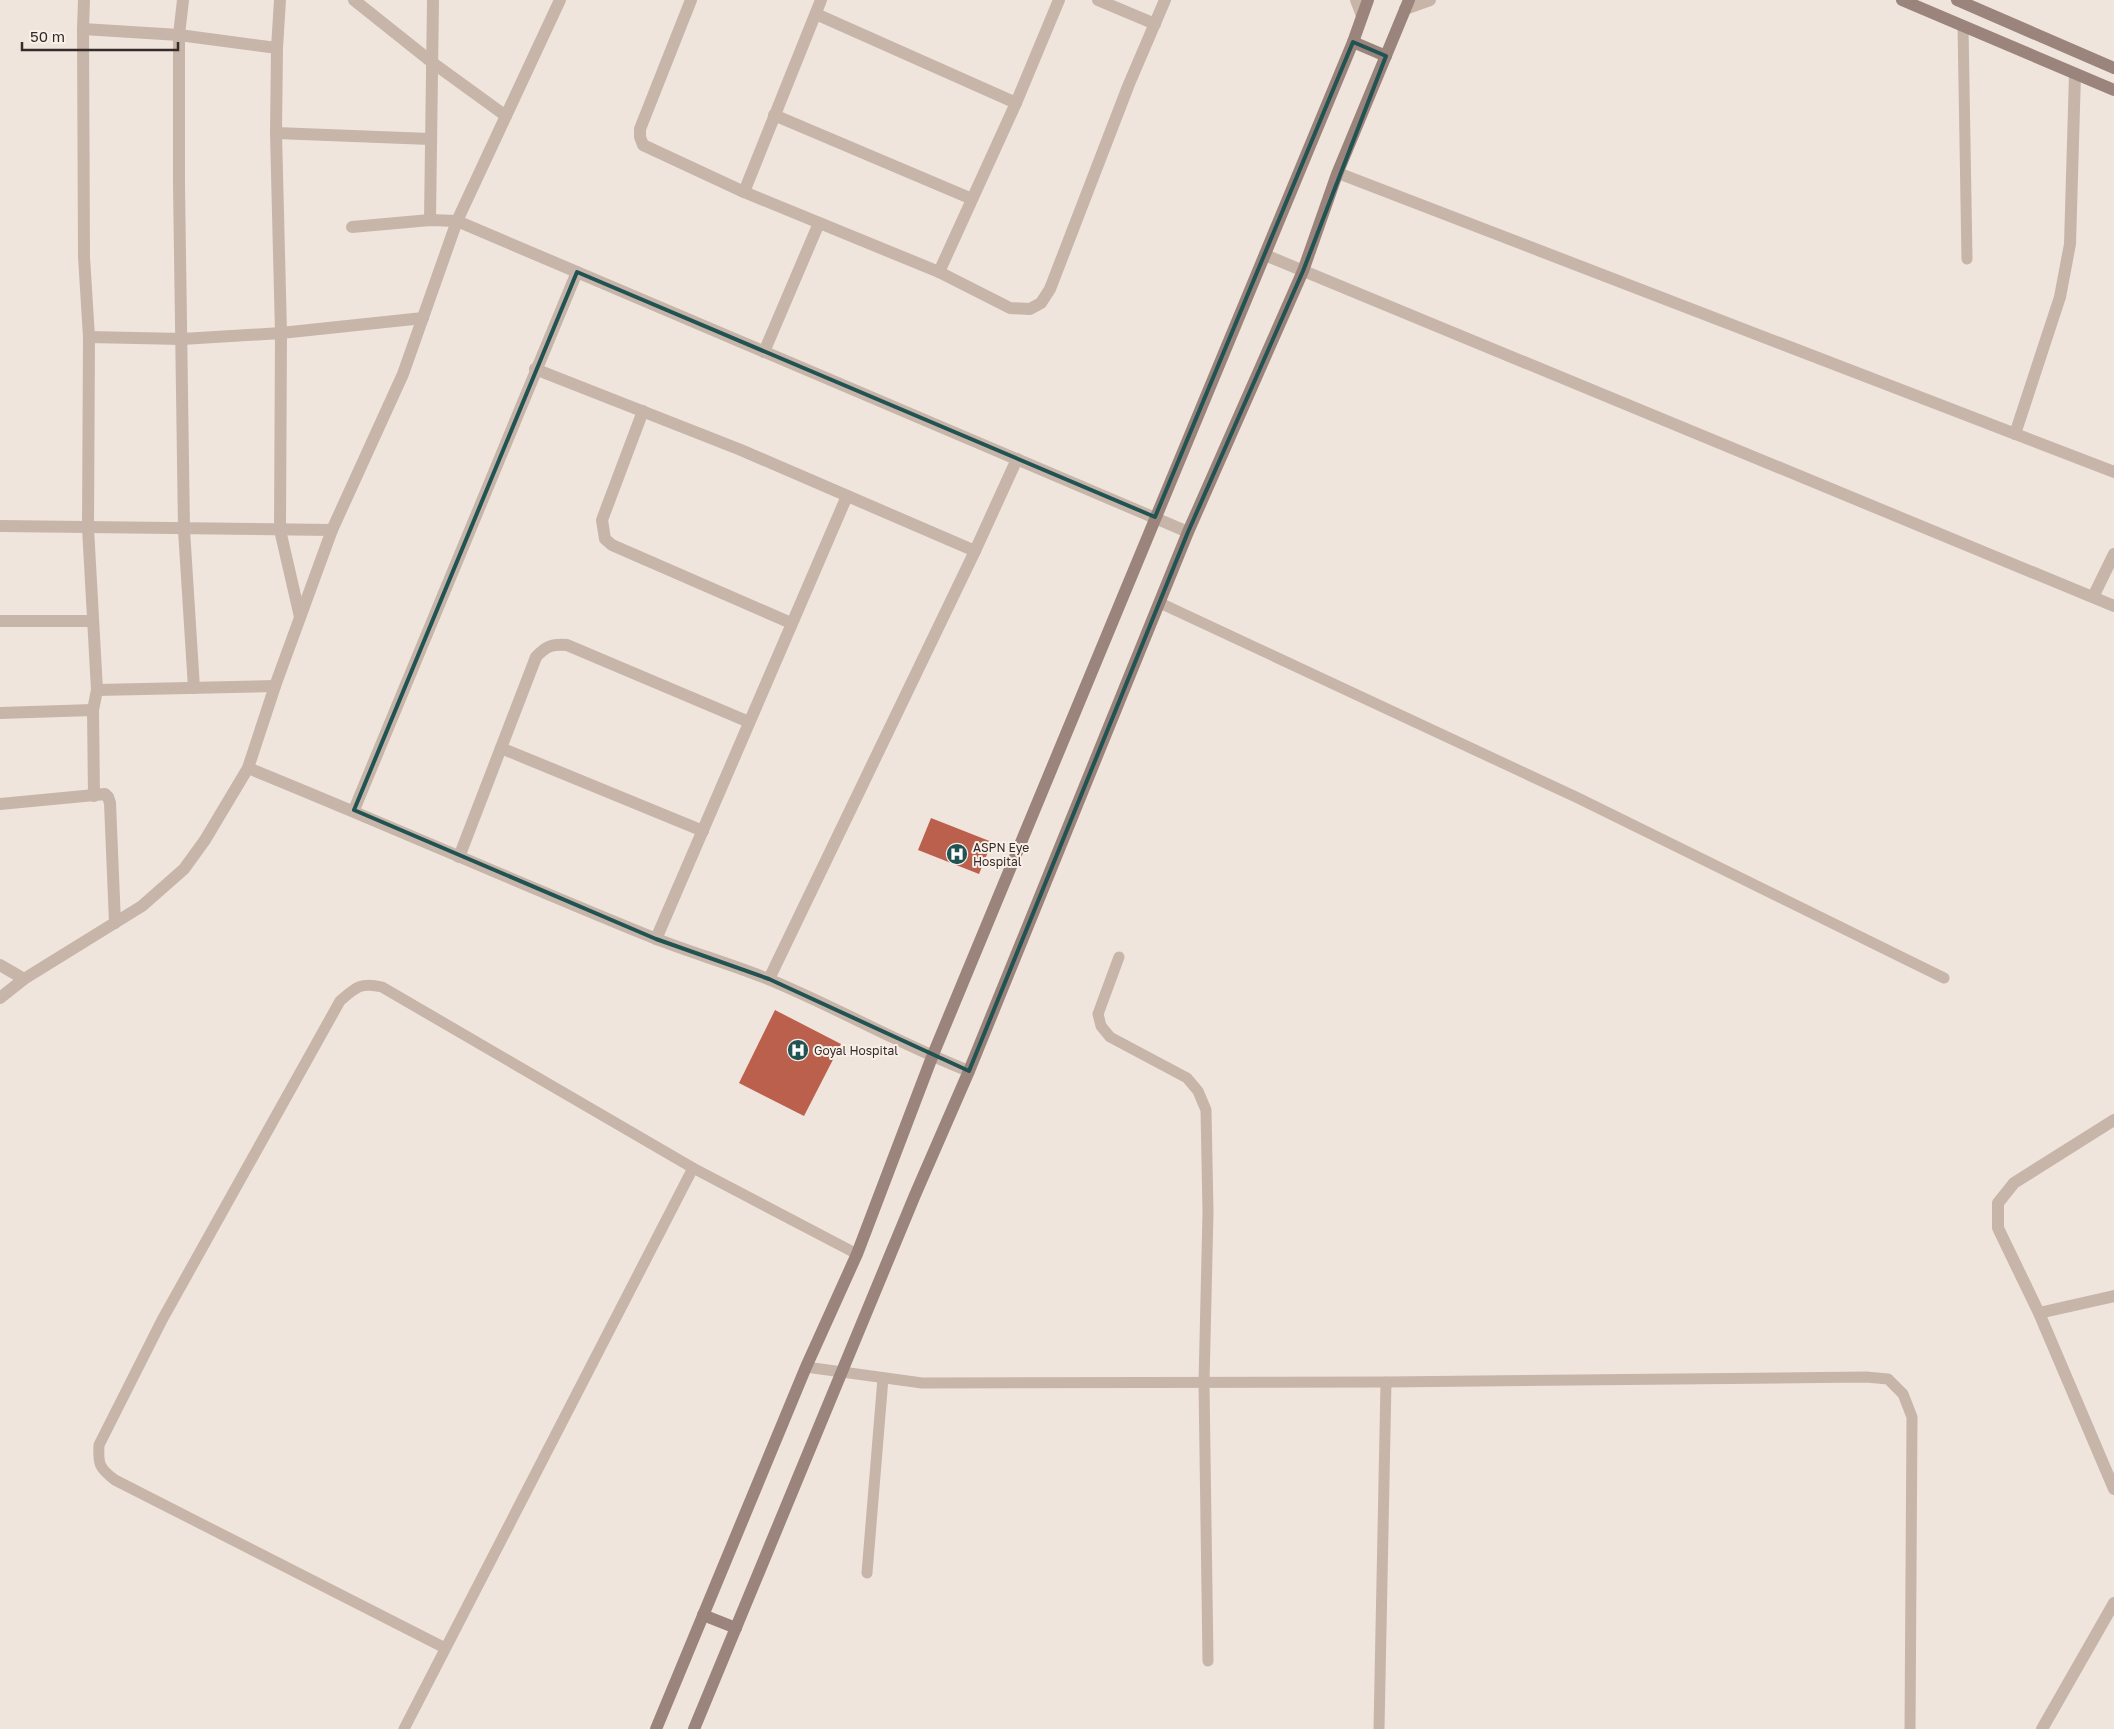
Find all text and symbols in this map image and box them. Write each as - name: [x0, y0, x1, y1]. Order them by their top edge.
- scale bar: [22, 20, 179, 52]
- text: 50 m: [30, 27, 65, 45]
- place label: ASPN Eye Hospital: [973, 840, 1029, 869]
- hospital icon: ASPN Eye Hospital: [945, 842, 969, 866]
- hospital icon: Goyal Hospital: [786, 1038, 810, 1062]
- place label: Goyal Hospital: [814, 1043, 898, 1058]

